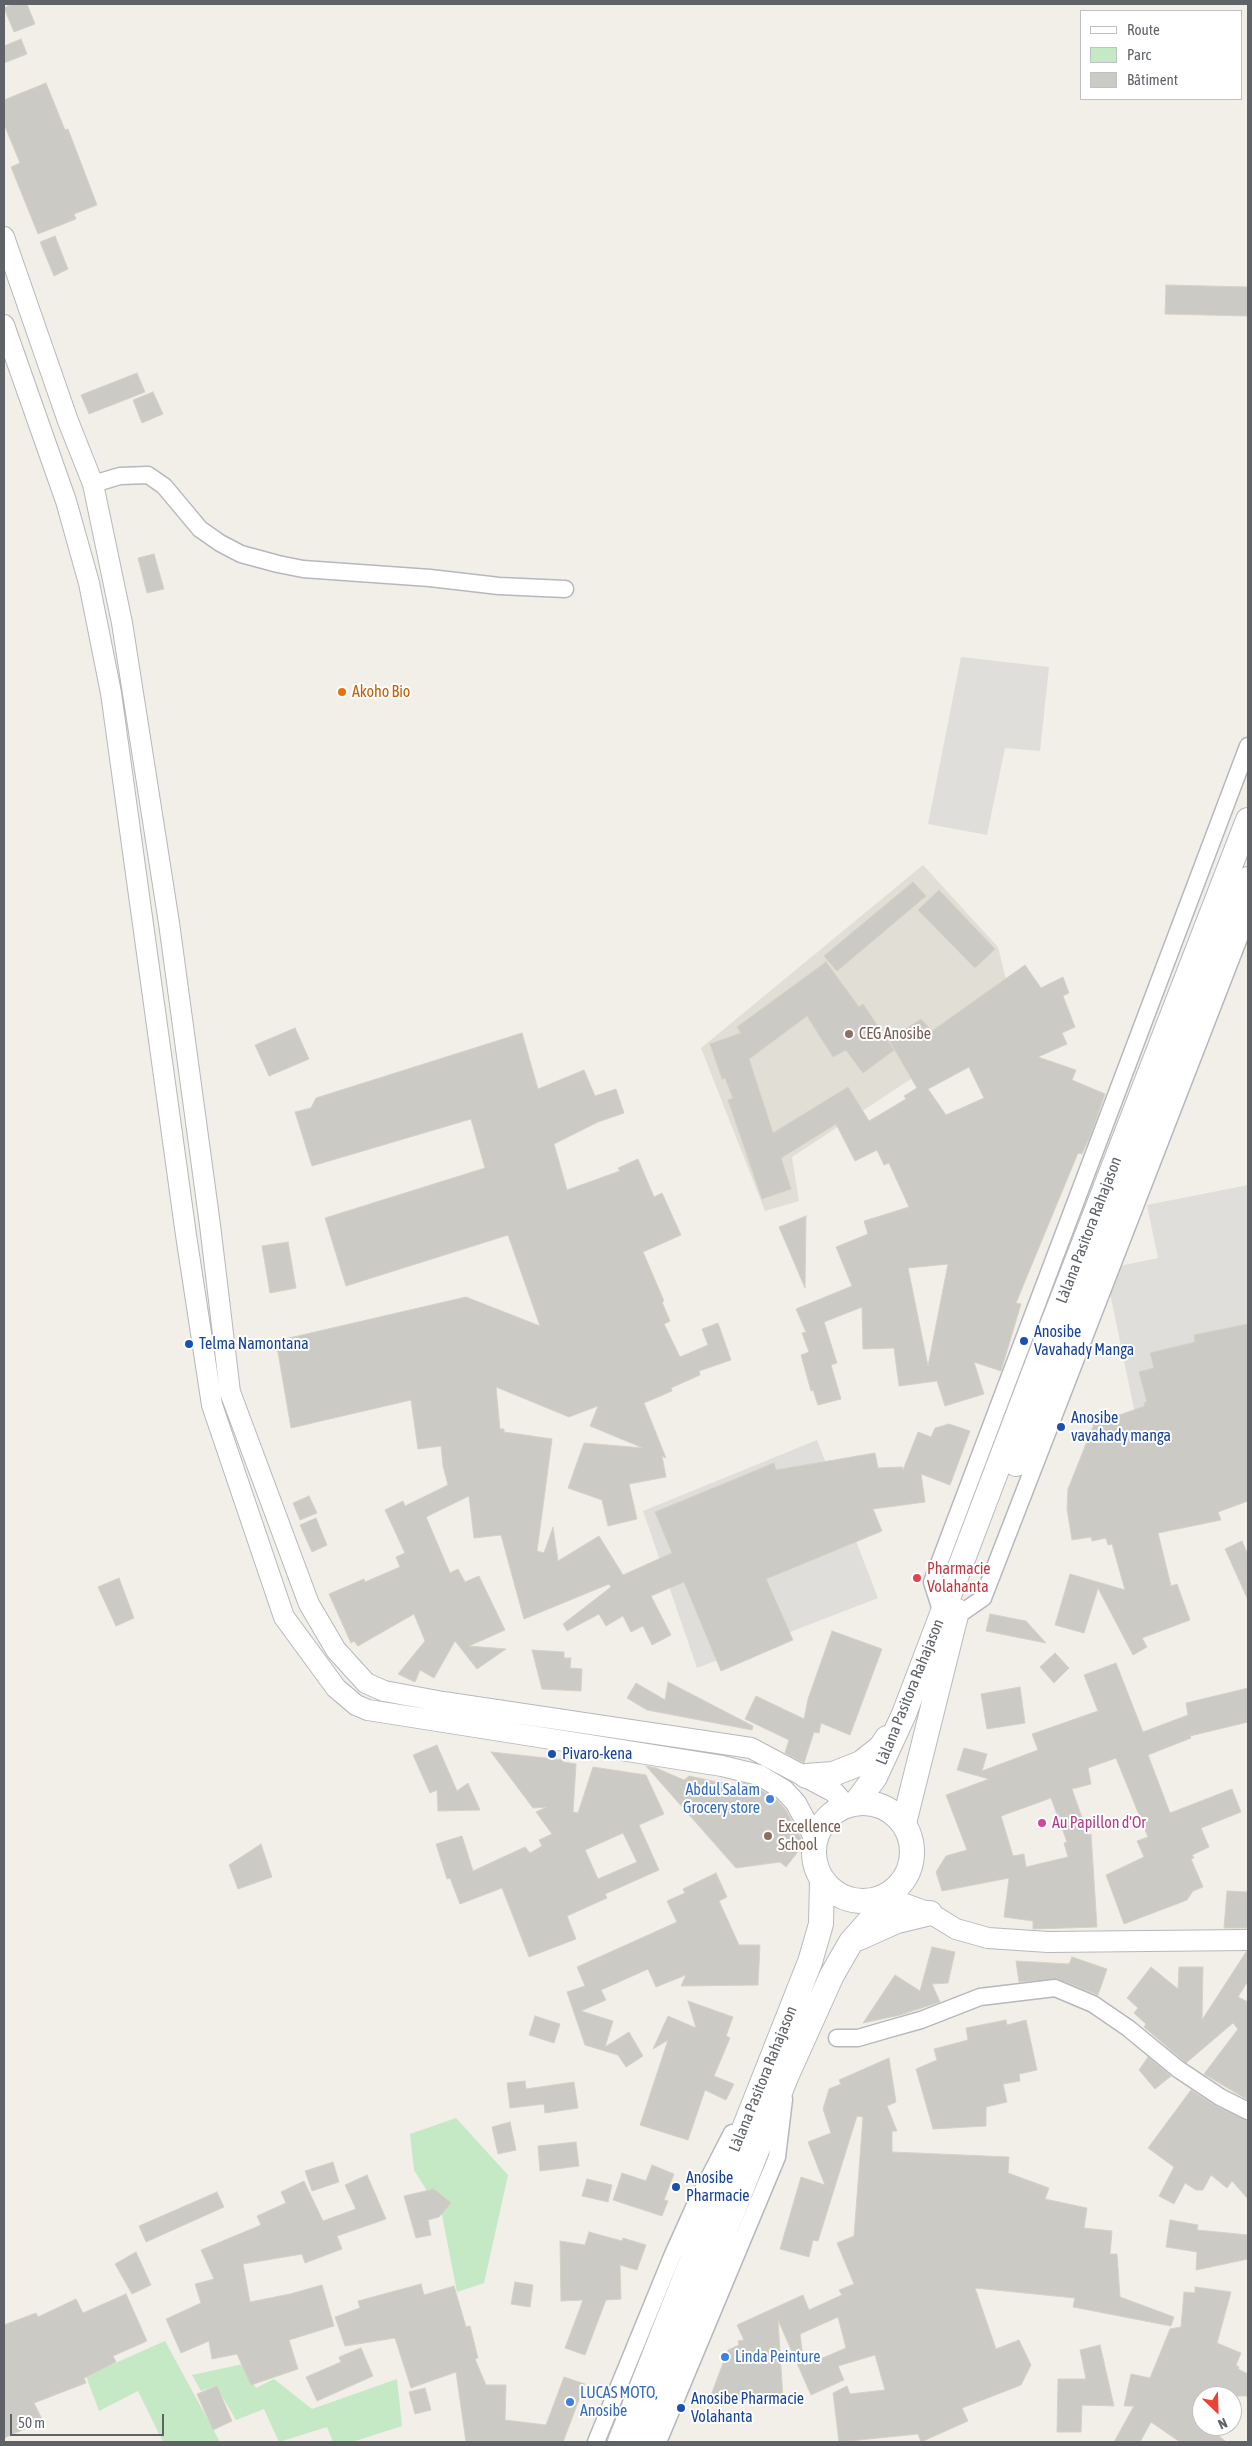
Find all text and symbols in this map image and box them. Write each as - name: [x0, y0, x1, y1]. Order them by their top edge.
- legend: [1080, 10, 1242, 100]
- text: Route: [1127, 21, 1160, 38]
- text: Parc: [1127, 46, 1151, 63]
- text: Bâtiment: [1127, 71, 1178, 88]
- place label: Akoho Bio: [352, 682, 410, 702]
- marker: Akoho Bio: [336, 686, 348, 698]
- place label: CEG Anosibe: [859, 1024, 931, 1044]
- marker: CEG Anosibe: [843, 1028, 855, 1040]
- street label: Làlana Pasitora Rahajason: [1052, 1154, 1126, 1306]
- place label: Anosibe Vavahady Manga: [1034, 1322, 1134, 1360]
- place label: Telma Namontana: [199, 1334, 309, 1354]
- marker: Anosibe Vavahady Manga: [1018, 1335, 1030, 1347]
- marker: Telma Namontana: [183, 1338, 195, 1350]
- place label: Anosibe vavahady manga: [1071, 1408, 1171, 1446]
- marker: Anosibe vavahady manga: [1055, 1421, 1067, 1433]
- place label: Pharmacie Volahanta: [927, 1559, 991, 1597]
- marker: Pharmacie Volahanta: [911, 1572, 923, 1584]
- street label: Làlana Pasitora Rahajason: [872, 1616, 948, 1768]
- place label: Pivaro-kena: [562, 1744, 632, 1764]
- marker: Pivaro-kena: [546, 1748, 558, 1760]
- place label: Abdul Salam Grocery store: [683, 1780, 760, 1818]
- marker: Abdul Salam Grocery store: [764, 1793, 776, 1805]
- place label: Au Papillon d'Or: [1052, 1813, 1146, 1833]
- place label: Excellence School: [778, 1817, 841, 1855]
- marker: Au Papillon d'Or: [1036, 1817, 1048, 1829]
- marker: Excellence School: [762, 1830, 774, 1842]
- street label: Làlana Pasitora Rahajason: [725, 2003, 801, 2155]
- place label: Anosibe Pharmacie: [686, 2168, 750, 2206]
- marker: Anosibe Pharmacie: [670, 2181, 682, 2193]
- place label: Linda Peinture: [735, 2347, 821, 2367]
- marker: Linda Peinture: [719, 2351, 731, 2363]
- place label: LUCAS MOTO, Anosibe: [580, 2383, 658, 2421]
- north arrow: [1192, 2386, 1242, 2436]
- place label: Anosibe Pharmacie Volahanta: [691, 2389, 804, 2427]
- marker: LUCAS MOTO, Anosibe: [564, 2396, 576, 2408]
- marker: Anosibe Pharmacie Volahanta: [675, 2402, 687, 2414]
- scale bar: [12, 2404, 166, 2436]
- text: 50 m: [18, 2414, 45, 2431]
- text: N: [1216, 2415, 1230, 2433]

